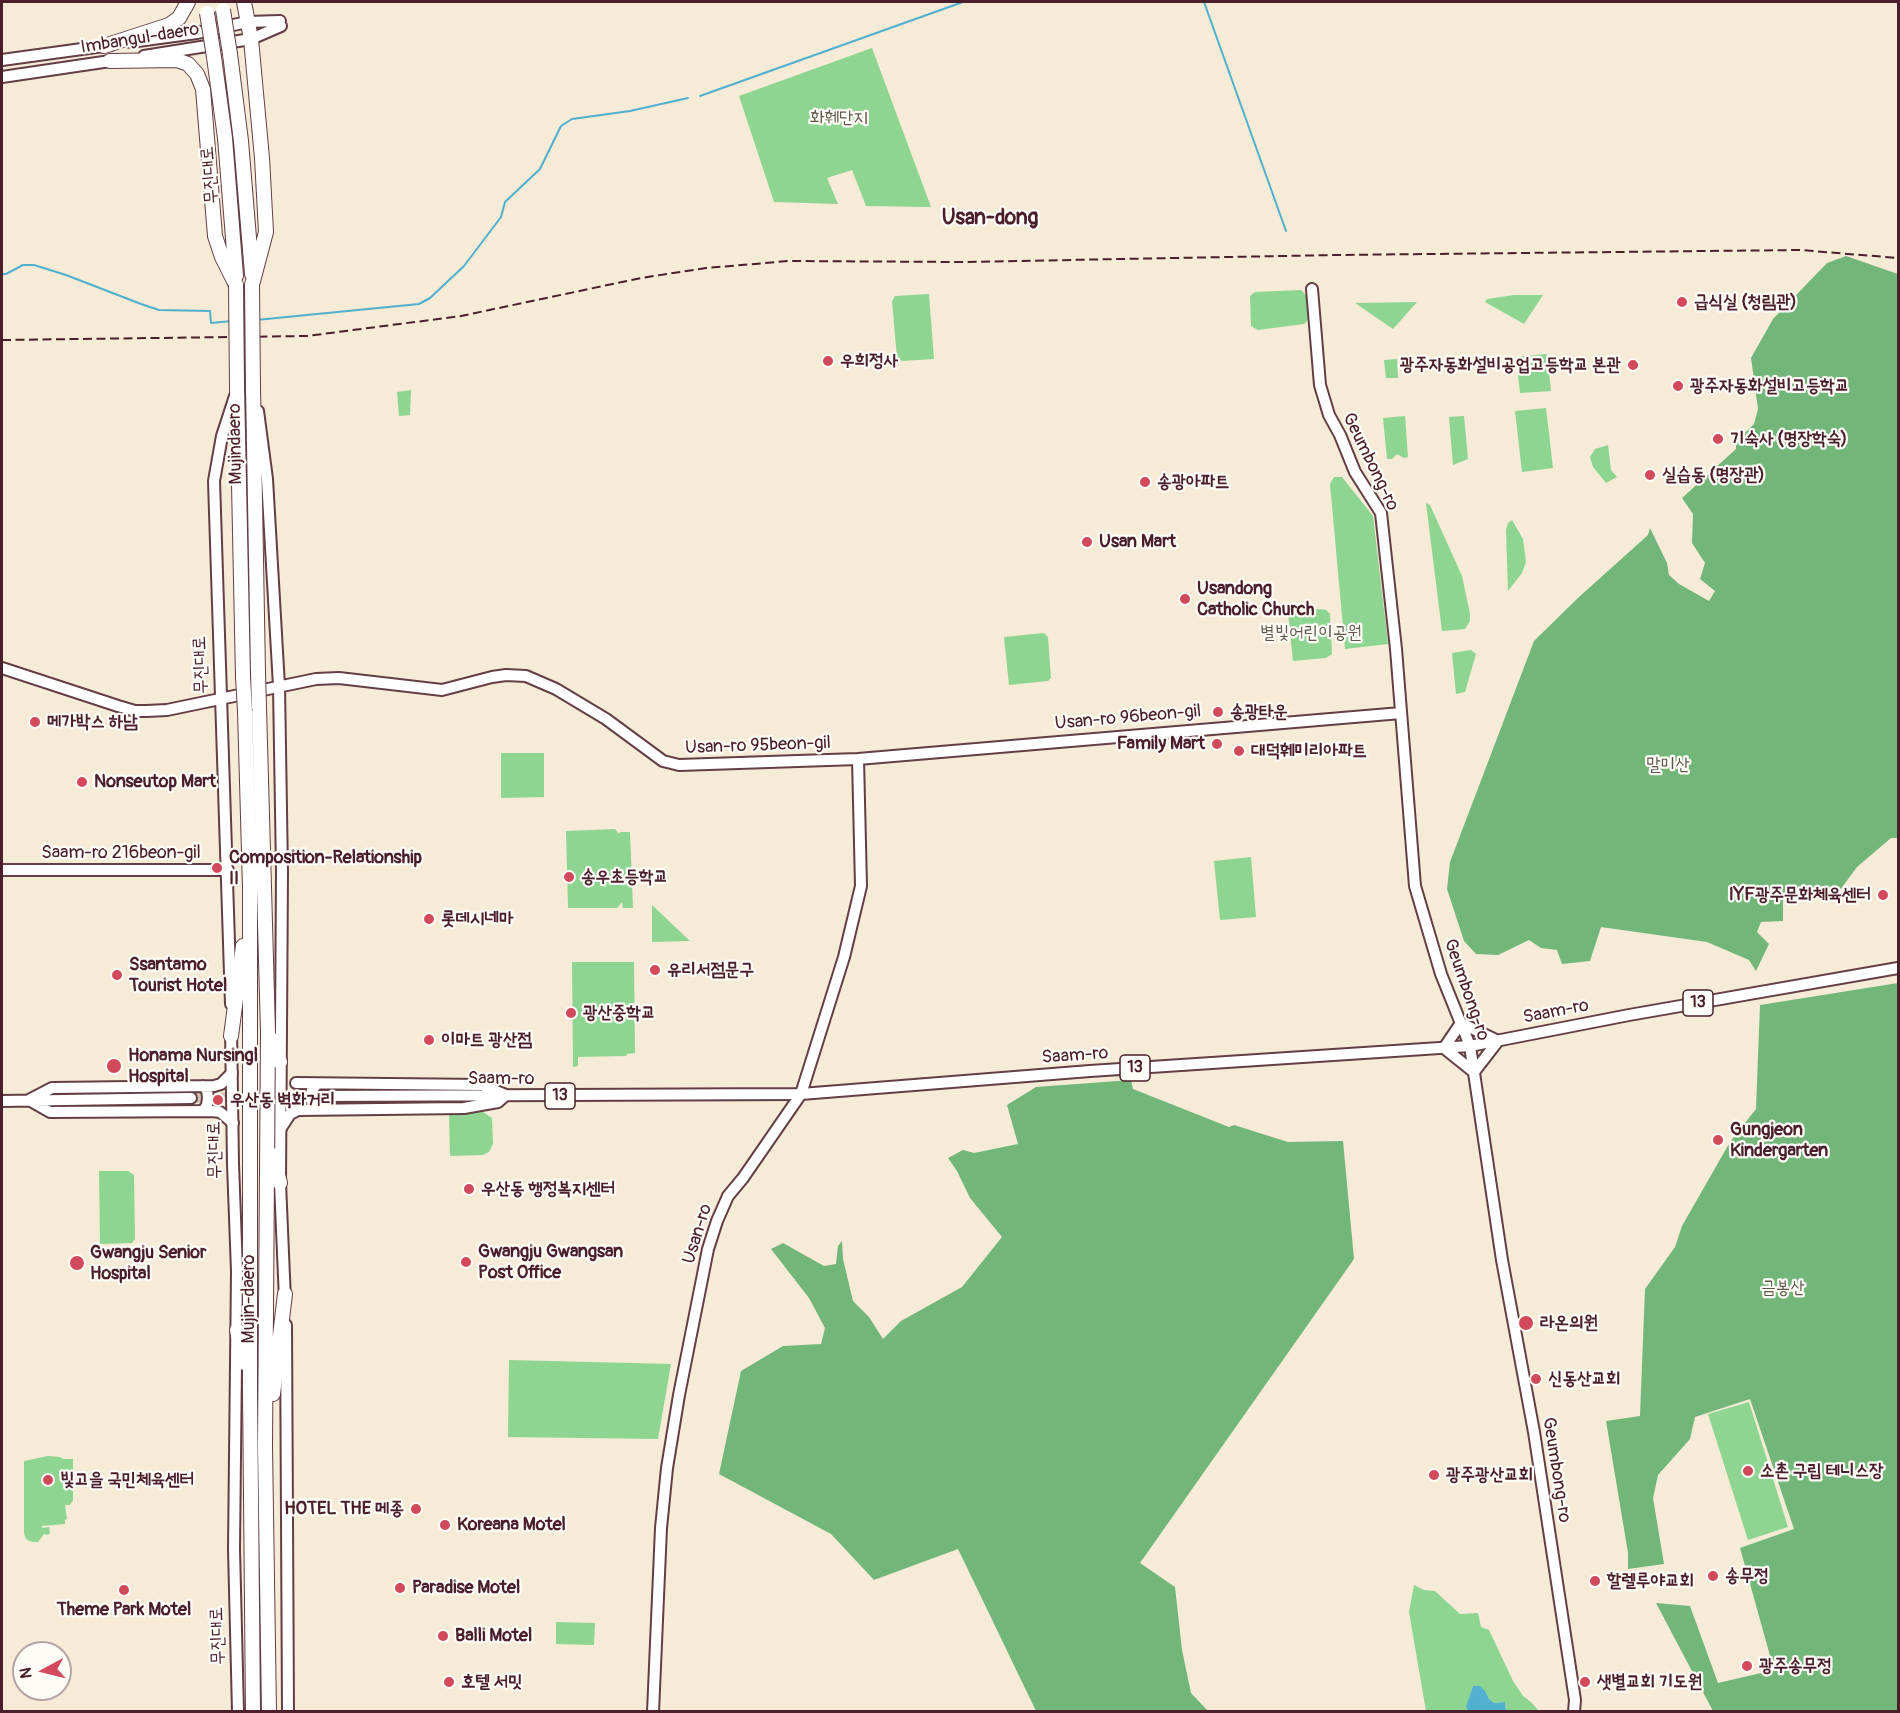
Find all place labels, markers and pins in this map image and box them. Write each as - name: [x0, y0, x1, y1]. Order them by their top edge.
- place label: 급식실 (청림관): [1694, 291, 1797, 313]
- marker: 급식실 (청림관): [1675, 295, 1689, 309]
- place label: 우희정사: [840, 350, 898, 372]
- marker: 우희정사: [821, 354, 835, 368]
- place label: 광주자동화설비공업고등학교 본관: [1400, 354, 1621, 376]
- marker: 광주자동화설비공업고등학교 본관: [1626, 358, 1640, 372]
- place label: 광주자동화설비고등학교: [1690, 375, 1849, 397]
- marker: 광주자동화설비고등학교: [1671, 379, 1685, 393]
- place label: 기숙사 (명장학숙): [1730, 428, 1847, 450]
- marker: 기숙사 (명장학숙): [1711, 432, 1725, 446]
- place label: 실습동 (명장관): [1662, 464, 1765, 486]
- marker: 실습동 (명장관): [1643, 468, 1657, 482]
- place label: 송광아파트: [1157, 471, 1229, 493]
- marker: 송광아파트: [1138, 475, 1152, 489]
- place label: Usan Mart: [1099, 531, 1176, 553]
- marker: Usan Mart: [1080, 535, 1094, 549]
- place label: Usandong Catholic Church: [1197, 578, 1314, 620]
- marker: Usandong Catholic Church: [1178, 592, 1192, 606]
- place label: 송광타운: [1230, 701, 1288, 723]
- marker: 송광타운: [1211, 705, 1225, 719]
- place label: 메가박스 하남: [47, 711, 138, 733]
- marker: 메가박스 하남: [28, 715, 42, 729]
- place label: Family Mart: [1117, 733, 1205, 755]
- marker: Family Mart: [1210, 737, 1224, 751]
- place label: 대덕훼미리아파트: [1251, 740, 1367, 762]
- marker: 대덕훼미리아파트: [1232, 744, 1246, 758]
- place label: Nonseutop Mart: [94, 771, 216, 793]
- marker: Nonseutop Mart: [75, 775, 89, 789]
- place label: Composition-Relationship II: [229, 847, 422, 890]
- marker: Composition-Relationship II: [210, 861, 224, 875]
- place label: 송우초등학교: [581, 866, 668, 888]
- marker: 송우초등학교: [562, 870, 576, 884]
- place label: IYF광주문화체육센터: [1729, 884, 1871, 906]
- marker: IYF광주문화체육센터: [1876, 888, 1890, 902]
- place label: 롯데시네마: [441, 908, 513, 930]
- marker: 롯데시네마: [422, 912, 436, 926]
- place label: Ssantamo Tourist Hotel: [129, 954, 227, 996]
- place label: 유리서점문구: [667, 959, 754, 981]
- marker: 유리서점문구: [648, 963, 662, 977]
- marker: Ssantamo Tourist Hotel: [110, 968, 124, 982]
- place label: 광산중학교: [583, 1002, 655, 1024]
- marker: 광산중학교: [564, 1006, 578, 1020]
- place label: 이마트 광산점: [441, 1029, 532, 1051]
- marker: 이마트 광산점: [422, 1033, 436, 1047]
- place label: Honama Nursingl Hospital: [128, 1045, 258, 1088]
- marker: Honama Nursingl Hospital: [105, 1057, 123, 1075]
- place label: 우산동 벽화거리: [230, 1089, 335, 1111]
- marker: 우산동 벽화거리: [211, 1093, 225, 1107]
- place label: Gungjeon Kindergarten: [1730, 1119, 1828, 1162]
- marker: Gungjeon Kindergarten: [1711, 1133, 1725, 1147]
- place label: 우산동 행정복지센터: [481, 1178, 615, 1200]
- marker: 우산동 행정복지센터: [462, 1182, 476, 1196]
- place label: Gwangju Gwangsan Post Office: [478, 1241, 623, 1284]
- place label: Gwangju Senior Hospital: [90, 1242, 206, 1284]
- marker: Gwangju Senior Hospital: [68, 1254, 86, 1272]
- marker: Gwangju Gwangsan Post Office: [459, 1255, 473, 1269]
- place label: 라온의원: [1540, 1312, 1598, 1334]
- marker: 라온의원: [1517, 1314, 1535, 1332]
- place label: 신동산교회: [1548, 1368, 1620, 1390]
- marker: 신동산교회: [1529, 1372, 1543, 1386]
- place label: 소촌 구립 테니스장: [1760, 1460, 1884, 1482]
- place label: 광주광산교회: [1446, 1464, 1533, 1486]
- marker: 소촌 구립 테니스장: [1741, 1464, 1755, 1478]
- marker: 광주광산교회: [1427, 1468, 1441, 1482]
- place label: 빛고을 국민체육센터: [60, 1469, 194, 1491]
- marker: 빛고을 국민체육센터: [41, 1473, 55, 1487]
- place label: HOTEL THE 메종: [284, 1498, 404, 1520]
- marker: HOTEL THE 메종: [409, 1502, 423, 1516]
- place label: Koreana Motel: [457, 1514, 566, 1536]
- marker: Koreana Motel: [438, 1518, 452, 1532]
- place label: 송무정: [1725, 1565, 1768, 1587]
- marker: 송무정: [1706, 1569, 1720, 1583]
- place label: 할렐루야교회: [1607, 1570, 1694, 1592]
- marker: 할렐루야교회: [1588, 1574, 1602, 1588]
- place label: Paradise Motel: [412, 1577, 520, 1599]
- marker: Paradise Motel: [393, 1581, 407, 1595]
- marker: Theme Park Motel: [117, 1583, 131, 1597]
- place label: Theme Park Motel: [57, 1599, 191, 1621]
- place label: Balli Motel: [455, 1625, 532, 1647]
- marker: Balli Motel: [436, 1629, 450, 1643]
- place label: 광주송무정: [1759, 1655, 1831, 1677]
- marker: 광주송무정: [1740, 1659, 1754, 1673]
- place label: 호텔 서밋: [461, 1671, 523, 1693]
- place label: 샛별교회 기도원: [1597, 1671, 1702, 1693]
- marker: 호텔 서밋: [442, 1675, 456, 1689]
- marker: 샛별교회 기도원: [1578, 1675, 1592, 1689]

